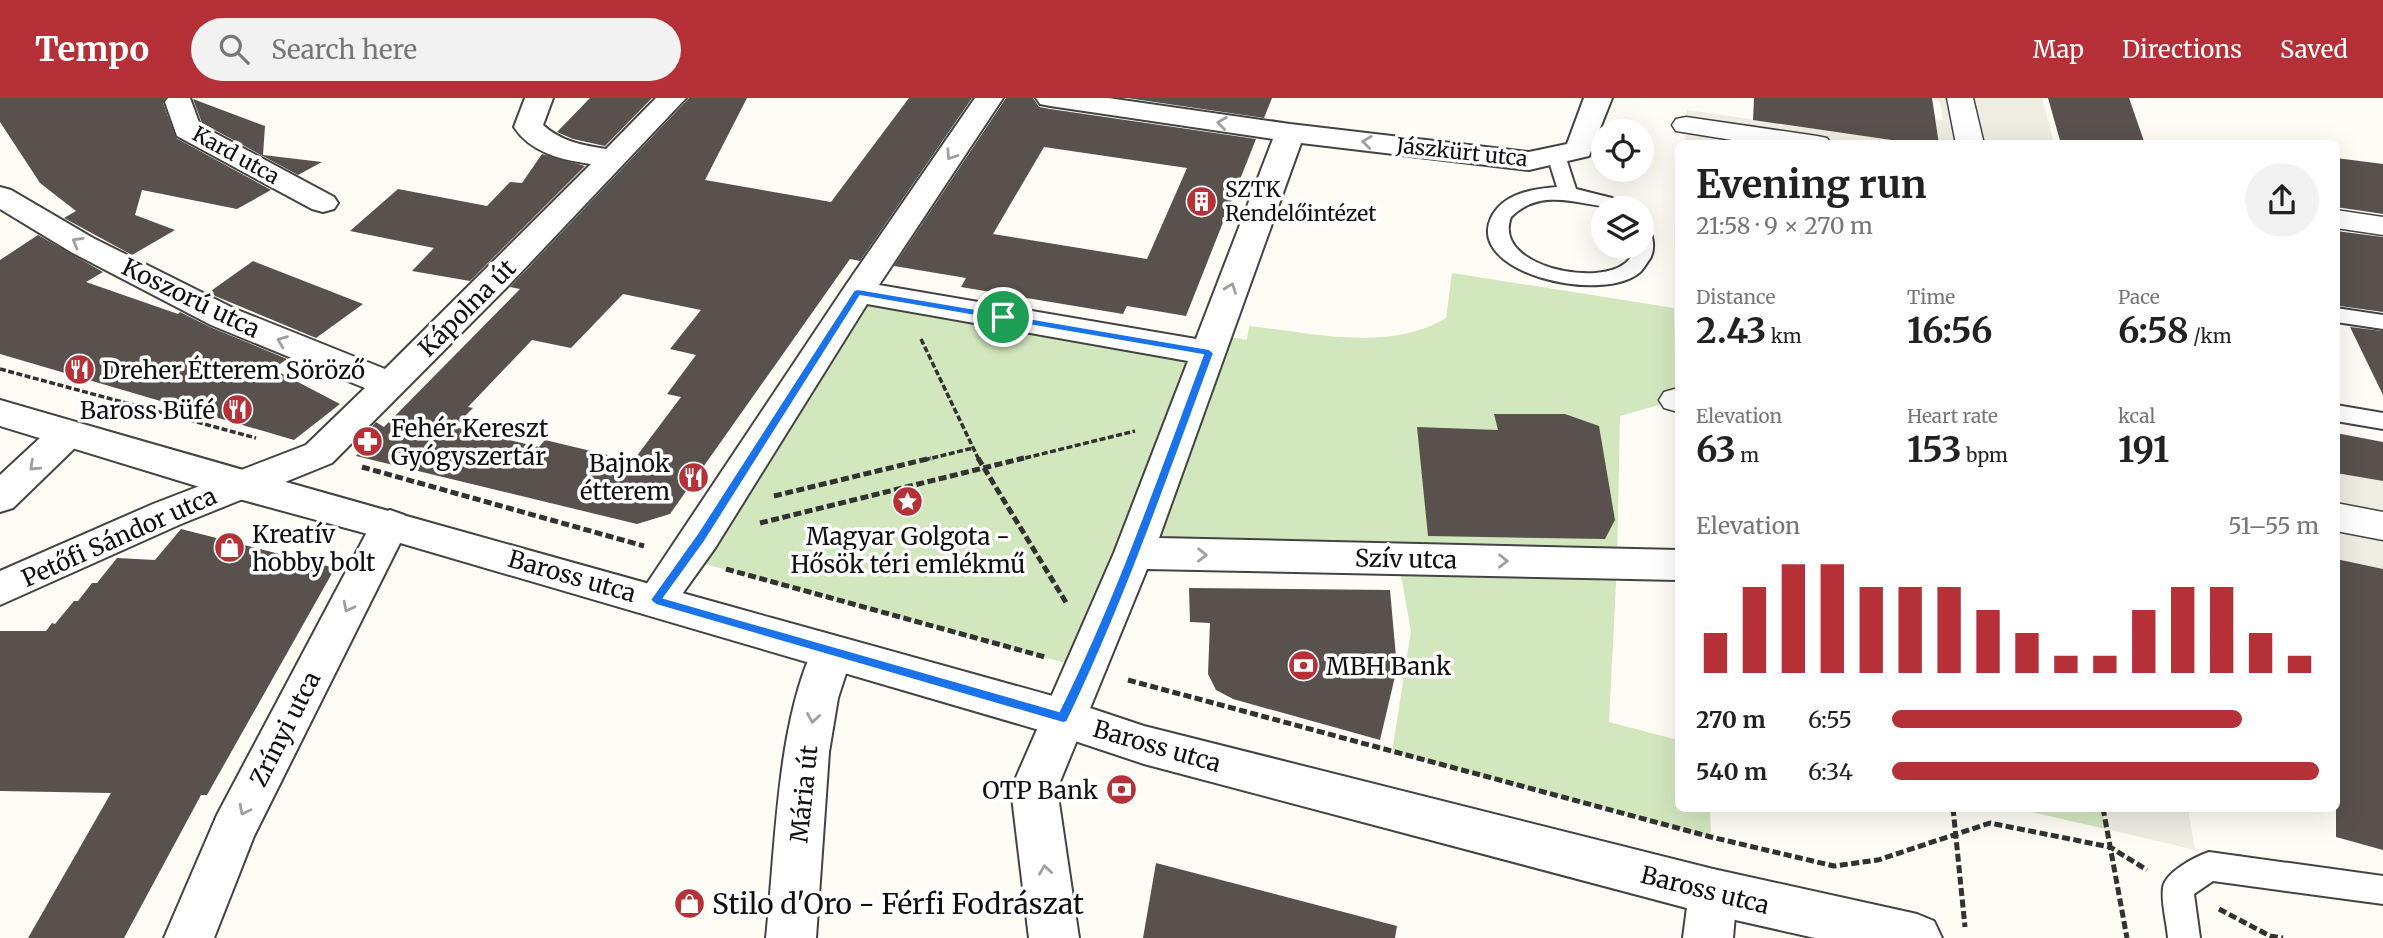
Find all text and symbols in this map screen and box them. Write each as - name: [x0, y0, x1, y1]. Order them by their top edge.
- search box: [191, 18, 681, 81]
- text: Tempo: [35, 29, 149, 70]
- icon: search: [215, 30, 253, 68]
- text: Search here: [271, 33, 417, 66]
- text: Map: [2033, 34, 2084, 65]
- text: Directions: [2122, 34, 2242, 65]
- text: Saved: [2280, 34, 2348, 65]
- one-way arrow: [1216, 116, 1228, 131]
- map controls: [1591, 119, 1654, 259]
- button: locate: [1591, 119, 1654, 182]
- street label: Kard utca: [188, 120, 284, 190]
- street label: Jászkürt utca: [1394, 132, 1529, 172]
- one-way arrow: [1361, 135, 1372, 150]
- one-way arrow: [946, 147, 959, 160]
- text: Evening run: [1696, 161, 1927, 208]
- button: share: [2245, 163, 2319, 237]
- place label: SZTK Rendelőintézet: [1225, 176, 1376, 227]
- building icon: SZTK Rendelőintézet: [1185, 184, 1219, 218]
- button: layers: [1591, 196, 1654, 259]
- text: 21:58 · 9 × 270 m: [1696, 211, 1873, 240]
- one-way arrow: [72, 237, 85, 250]
- street label: Koszorú utca: [117, 251, 265, 345]
- street label: Kápolna út: [412, 252, 523, 363]
- one-way arrow: [1222, 283, 1236, 295]
- text: Distance: [1696, 285, 1775, 309]
- text: Time: [1907, 285, 1955, 309]
- text: Pace: [2118, 285, 2160, 309]
- pin: [973, 287, 1033, 347]
- icon: arrive: [984, 298, 1022, 336]
- text: 2.43: [1696, 309, 1766, 353]
- text: 16:56: [1907, 309, 1993, 353]
- text: 6:58: [2118, 309, 2189, 353]
- text: km: [1766, 324, 1802, 348]
- text: /km: [2189, 324, 2232, 348]
- one-way arrow: [277, 335, 289, 349]
- restaurant icon: Dreher Étterem Söröző: [62, 353, 96, 387]
- place label: Dreher Étterem Söröző: [102, 354, 365, 386]
- restaurant icon: Baross Büfé: [221, 393, 255, 427]
- place label: Baross Büfé: [80, 395, 215, 426]
- text: Elevation: [1696, 404, 1782, 428]
- text: Heart rate: [1907, 404, 1998, 428]
- text: kcal: [2118, 404, 2155, 428]
- place label: Fehér Kereszt Gyógyszertár: [391, 413, 549, 472]
- pharmacy icon: Fehér Kereszt Gyógyszertár: [351, 425, 385, 459]
- text: 63: [1696, 428, 1736, 472]
- text: 153: [1907, 428, 1961, 472]
- text: 191: [2118, 428, 2169, 472]
- text: m: [1736, 443, 1759, 467]
- text: bpm: [1961, 443, 2008, 467]
- place label: Bajnok étterem: [580, 448, 671, 507]
- one-way arrow: [29, 458, 42, 471]
- restaurant icon: Bajnok étterem: [676, 460, 710, 494]
- street label: Petőfi Sándor utca: [17, 480, 221, 594]
- place icon: Magyar Golgota - Hősök téri emlékmű: [891, 485, 925, 519]
- text: Elevation: [1696, 511, 1800, 540]
- text: 51–55 m: [2228, 511, 2319, 540]
- place label: Kreatív hobby bolt: [252, 519, 376, 578]
- place label: Magyar Golgota - Hősök téri emlékmű: [791, 521, 1025, 580]
- shop icon: Kreatív hobby bolt: [212, 531, 246, 565]
- street label: Baross utca: [505, 543, 640, 609]
- street label: Szív utca: [1355, 543, 1457, 575]
- one-way arrow: [1197, 547, 1208, 563]
- one-way arrow: [1498, 554, 1509, 569]
- one-way arrow: [342, 600, 356, 612]
- bank icon: MBH Bank: [1286, 649, 1320, 683]
- place label: MBH Bank: [1326, 651, 1452, 682]
- street label: Zrínyi utca: [243, 666, 327, 792]
- text: 270 m: [1696, 705, 1766, 734]
- text: 6:55: [1808, 705, 1852, 734]
- one-way arrow: [806, 712, 821, 724]
- street label: Baross utca: [1090, 713, 1225, 779]
- street label: Mária út: [783, 743, 825, 844]
- text: 540 m: [1696, 757, 1767, 786]
- text: 6:34: [1808, 757, 1853, 786]
- bank icon: OTP Bank: [1104, 773, 1138, 807]
- place label: OTP Bank: [982, 775, 1099, 806]
- one-way arrow: [238, 802, 252, 815]
- street label: Baross utca: [1637, 859, 1773, 921]
- one-way arrow: [1038, 865, 1053, 876]
- place label: Stilo d'Oro - Férfi Fodrászat: [712, 886, 1084, 922]
- shop icon: Stilo d'Oro - Férfi Fodrászat: [672, 887, 706, 921]

